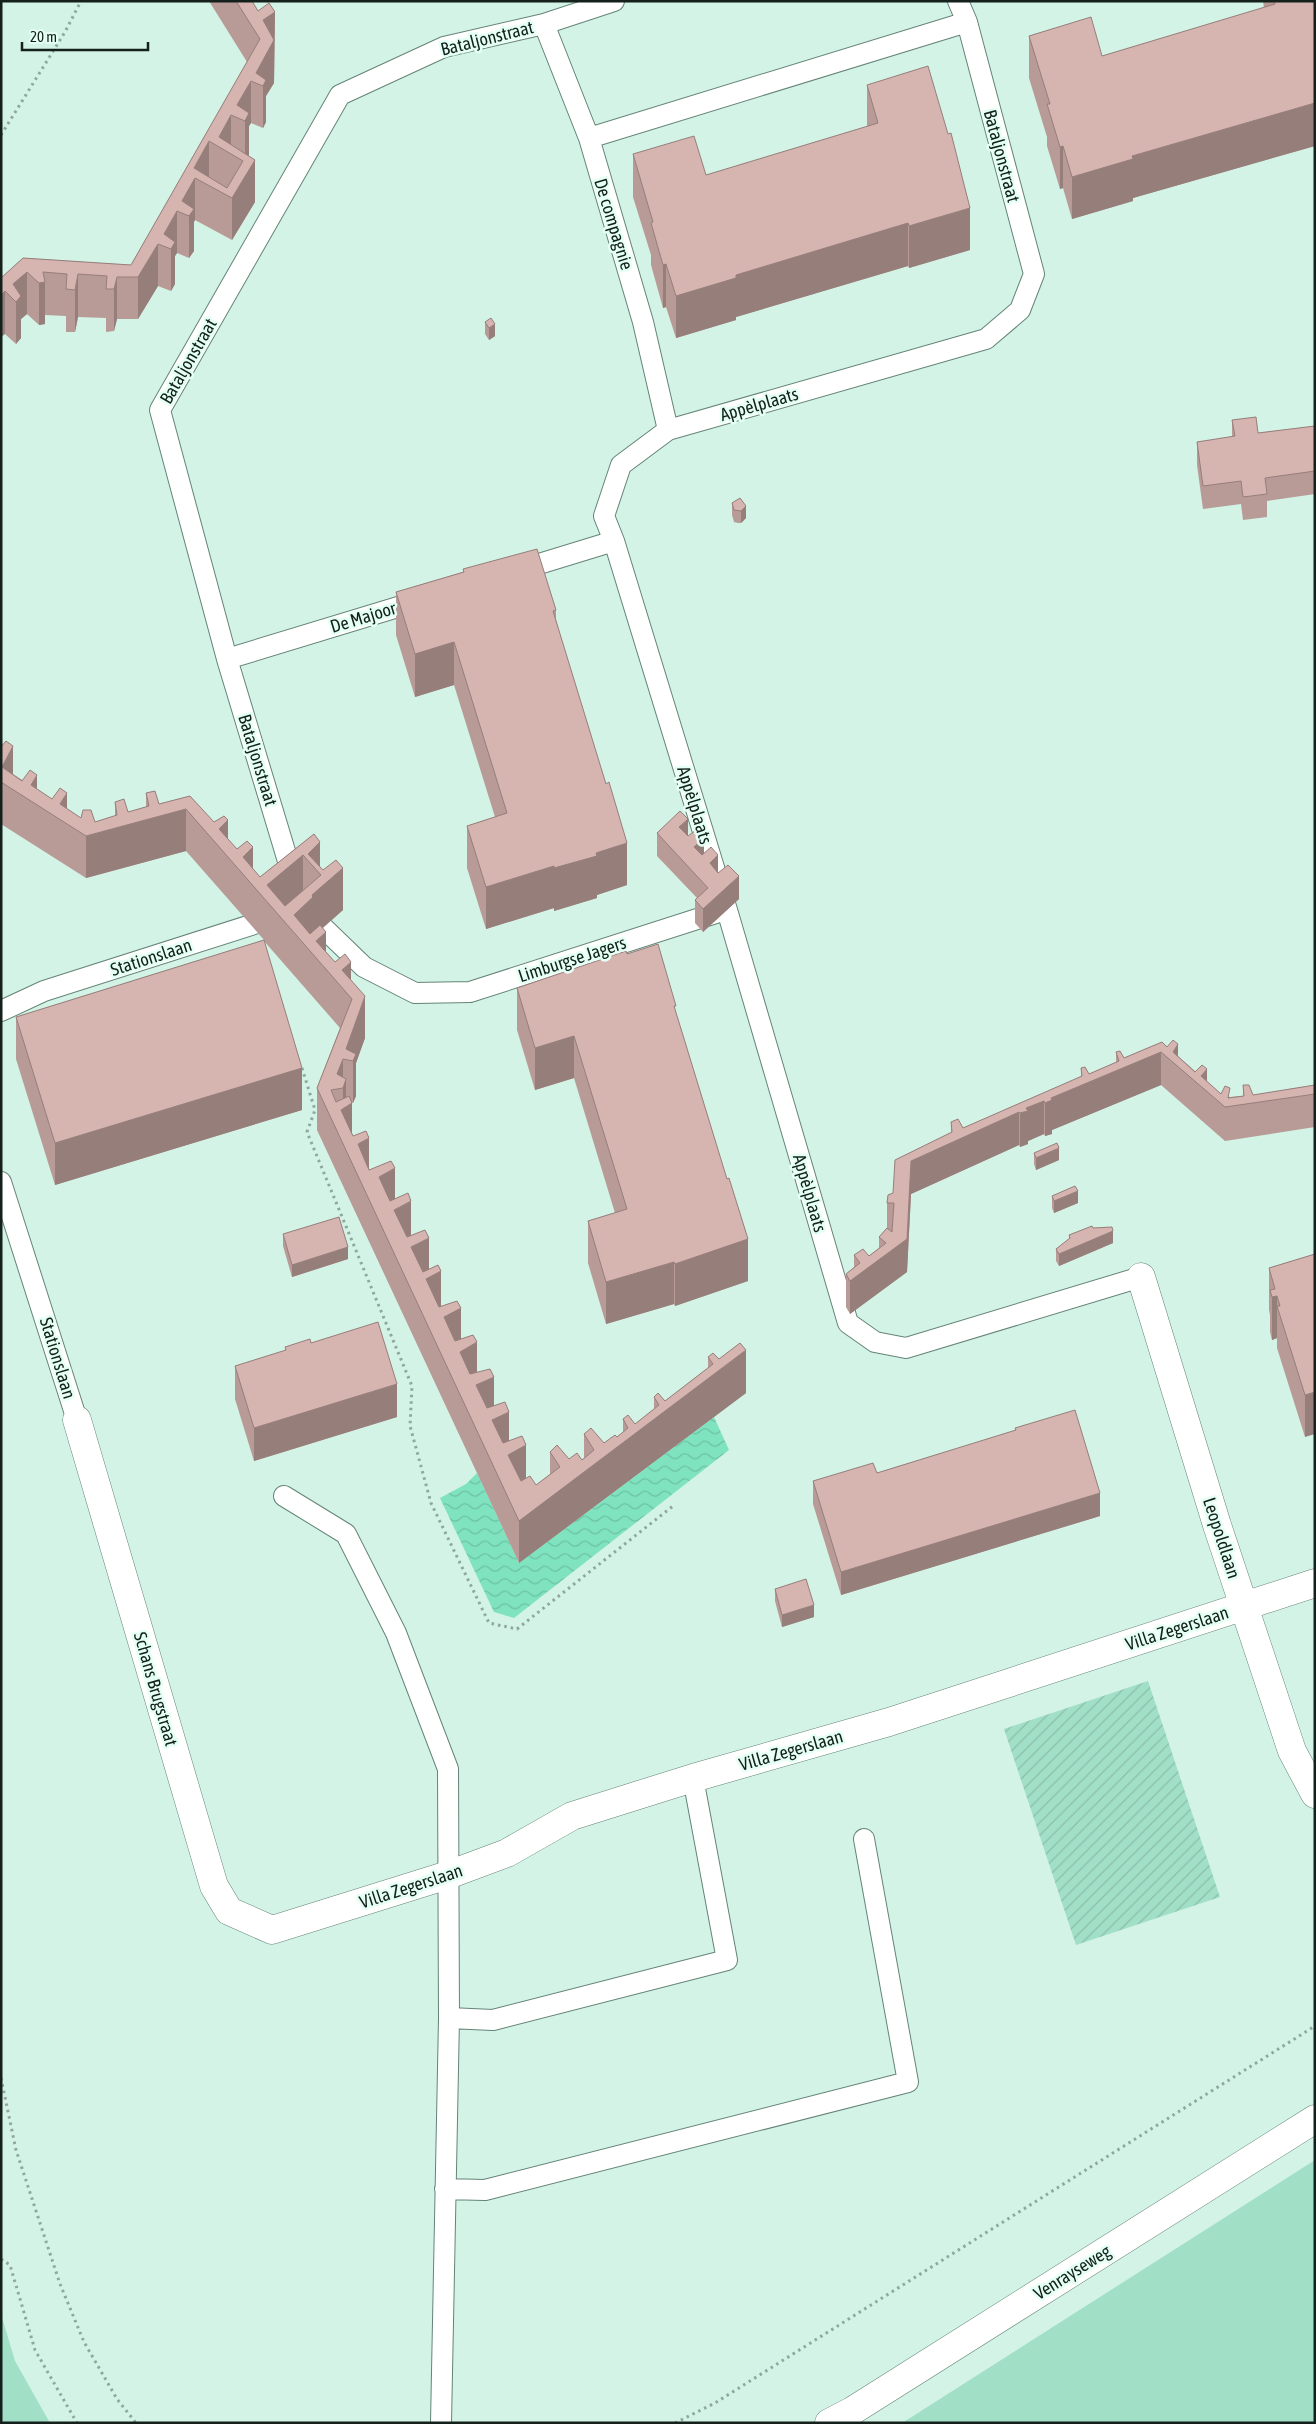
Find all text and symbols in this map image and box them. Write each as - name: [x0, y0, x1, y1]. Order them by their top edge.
- street label: Bataljonstraat: [438, 16, 536, 60]
- scale bar: [22, 20, 149, 52]
- text: 20 m: [30, 28, 57, 45]
- street label: Bataljonstraat: [980, 107, 1024, 205]
- street label: De compagnie: [590, 176, 638, 272]
- street label: Bataljonstraat: [155, 315, 221, 407]
- street label: Appèlplaats: [717, 383, 801, 425]
- street label: De Majoor: [328, 597, 399, 637]
- street label: Bataljonstraat: [234, 712, 282, 808]
- street label: Appèlplaats: [673, 763, 717, 847]
- street label: Limburgse Jagers: [515, 932, 629, 986]
- street label: Stationslaan: [108, 934, 194, 980]
- street label: Appèlplaats: [789, 1151, 831, 1235]
- street label: Stationslaan: [36, 1315, 80, 1401]
- street label: Leopoldlaan: [1199, 1495, 1245, 1581]
- street label: Villa Zegerslaan: [1123, 1601, 1231, 1655]
- street label: Schans Brugstraat: [130, 1630, 182, 1748]
- street label: Villa Zegerslaan: [737, 1725, 845, 1775]
- street label: Villa Zegerslaan: [357, 1859, 465, 1913]
- street label: Venrayseweg: [1030, 2240, 1115, 2304]

